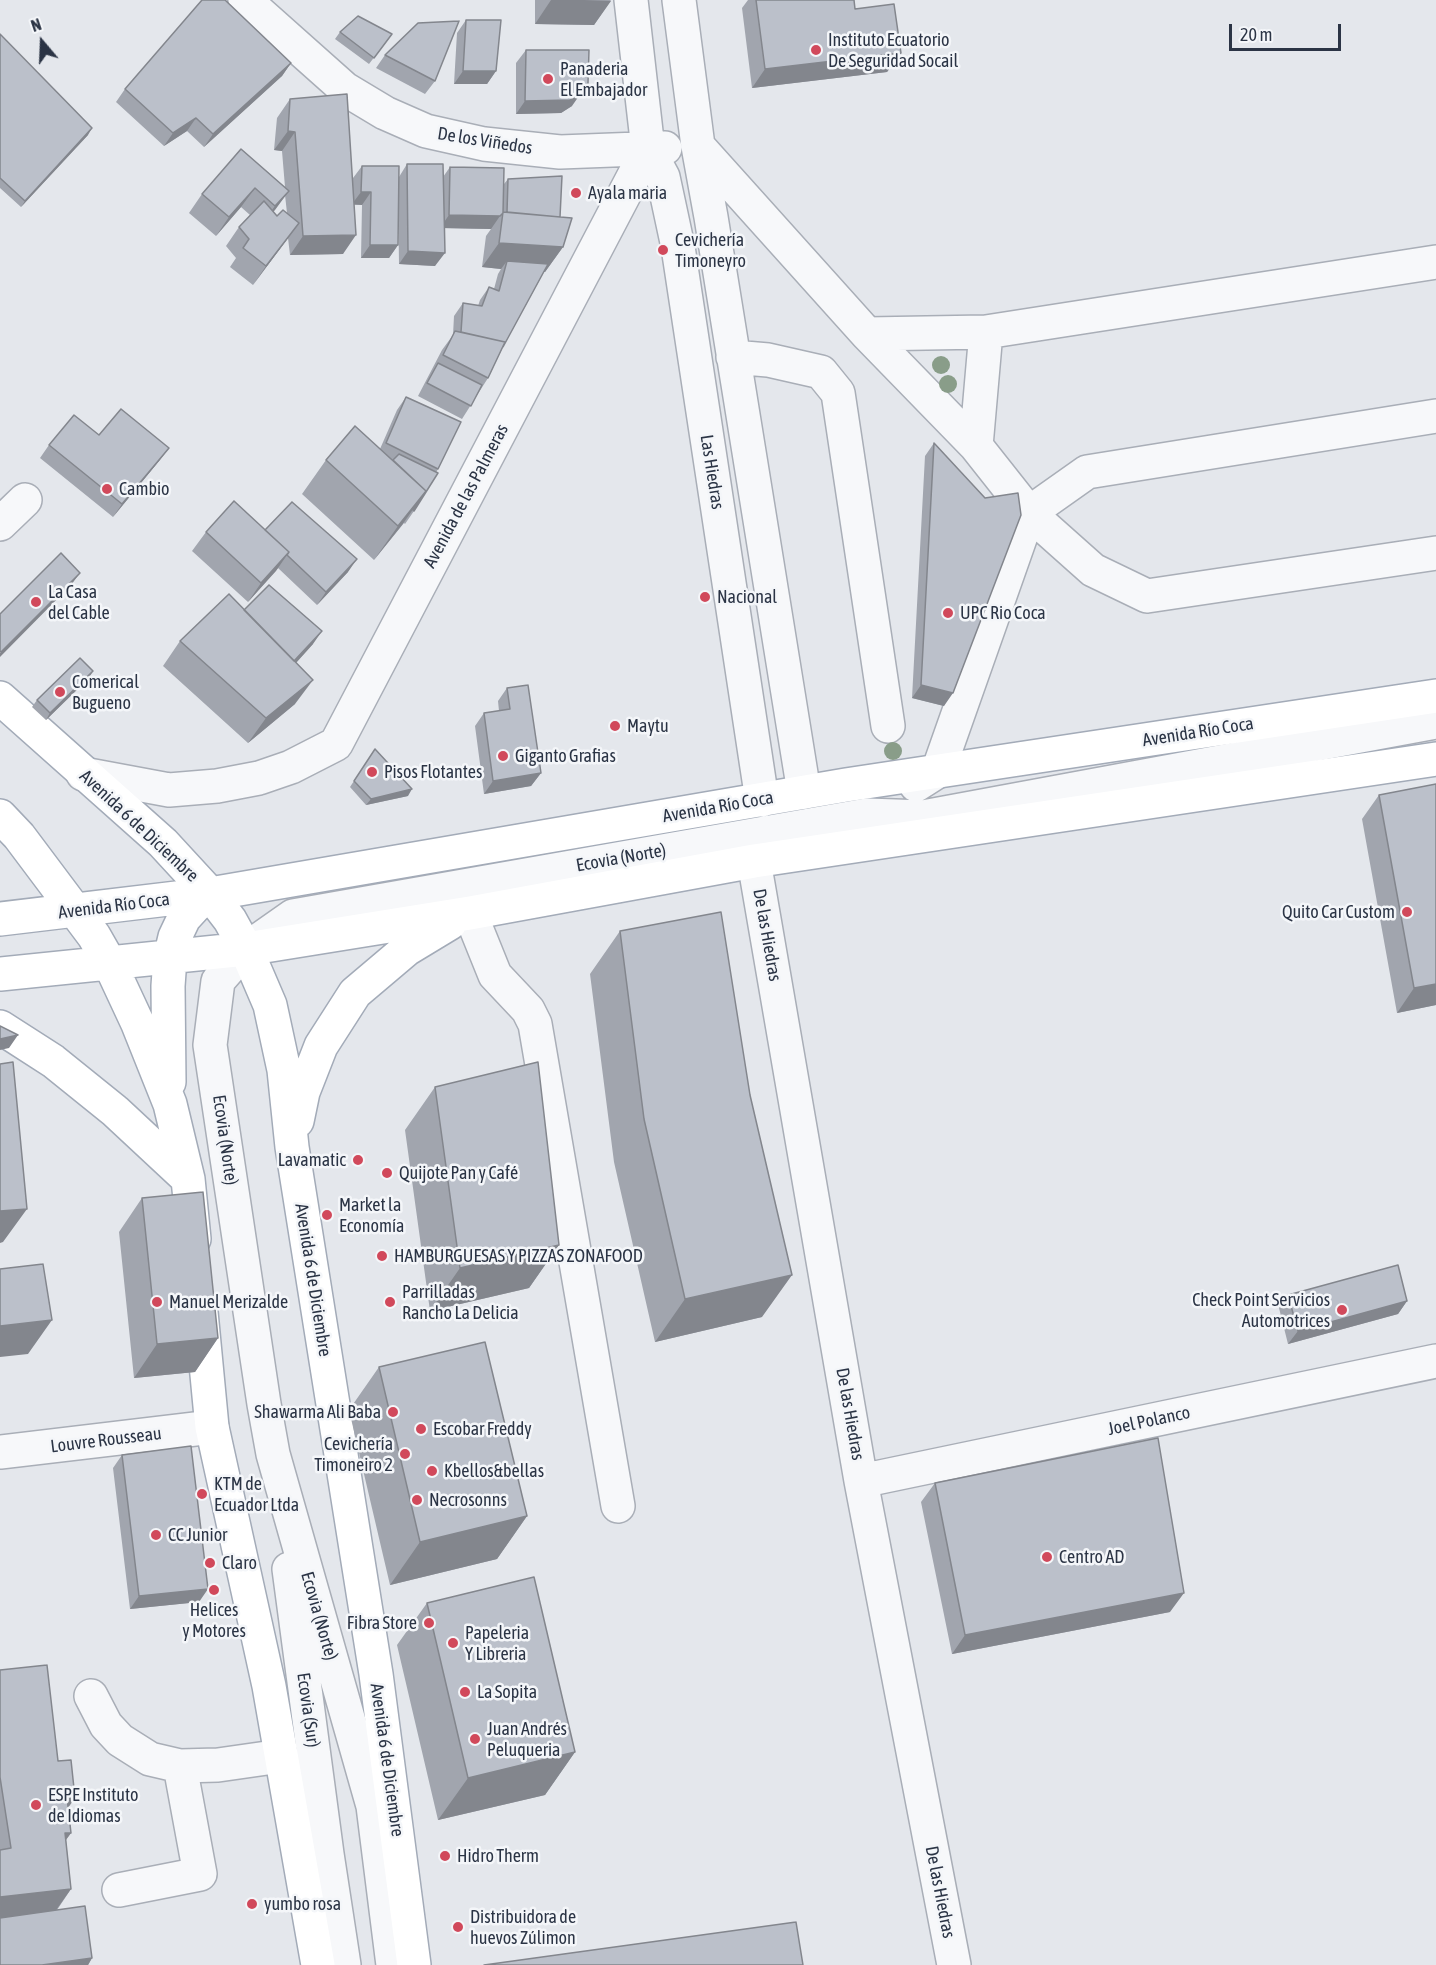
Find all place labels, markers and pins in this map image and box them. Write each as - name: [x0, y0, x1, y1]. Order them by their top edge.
- place label: Instituto Ecuatorio De Seguridad Socail: [828, 29, 958, 72]
- marker: Instituto Ecuatorio De Seguridad Socail: [809, 43, 823, 57]
- place label: Panaderia El Embajador: [560, 58, 647, 100]
- marker: Panaderia El Embajador: [541, 72, 555, 86]
- place label: Ayala maria: [588, 182, 667, 204]
- marker: Ayala maria: [569, 186, 583, 200]
- place label: Cevichería Timoneyro: [675, 229, 746, 272]
- marker: Cevichería Timoneyro: [656, 243, 670, 257]
- place label: Cambio: [119, 478, 170, 500]
- marker: Cambio: [100, 482, 114, 496]
- place label: La Casa del Cable: [48, 581, 110, 624]
- place label: Nacional: [717, 586, 777, 608]
- marker: Nacional: [698, 590, 712, 604]
- marker: La Casa del Cable: [29, 595, 43, 609]
- place label: UPC Rio Coca: [960, 602, 1046, 624]
- marker: UPC Rio Coca: [941, 606, 955, 620]
- place label: Comerical Bugueno: [72, 671, 139, 714]
- marker: Comerical Bugueno: [53, 685, 67, 699]
- place label: Maytu: [627, 715, 669, 737]
- marker: Maytu: [608, 719, 622, 733]
- place label: Giganto Grafias: [515, 745, 616, 767]
- marker: Giganto Grafias: [496, 749, 510, 763]
- place label: Pisos Flotantes: [384, 761, 482, 783]
- marker: Pisos Flotantes: [365, 765, 379, 779]
- place label: Quito Car Custom: [1282, 901, 1395, 923]
- marker: Quito Car Custom: [1400, 905, 1414, 919]
- place label: Lavamatic: [278, 1149, 346, 1171]
- marker: Lavamatic: [351, 1153, 365, 1167]
- place label: Quijote Pan y Café: [399, 1162, 518, 1184]
- marker: Quijote Pan y Café: [380, 1166, 394, 1180]
- place label: Market la Economía: [339, 1194, 404, 1236]
- marker: Market la Economía: [320, 1208, 334, 1222]
- place label: HAMBURGUESAS Y PIZZAS ZONAFOOD: [394, 1245, 643, 1267]
- marker: HAMBURGUESAS Y PIZZAS ZONAFOOD: [375, 1249, 389, 1263]
- place label: Parrilladas Rancho La Delicia: [402, 1281, 519, 1324]
- place label: Check Point Servicios Automotrices: [1192, 1289, 1330, 1332]
- place label: Manuel Merizalde: [169, 1291, 288, 1313]
- marker: Manuel Merizalde: [150, 1295, 164, 1309]
- marker: Parrilladas Rancho La Delicia: [383, 1295, 397, 1309]
- marker: Check Point Servicios Automotrices: [1335, 1303, 1349, 1317]
- place label: Shawarma Ali Baba: [254, 1401, 381, 1423]
- marker: Shawarma Ali Baba: [386, 1405, 400, 1419]
- place label: Escobar Freddy: [433, 1418, 532, 1440]
- marker: Escobar Freddy: [414, 1422, 428, 1436]
- place label: Cevichería Timoneiro 2: [314, 1433, 393, 1476]
- marker: Cevichería Timoneiro 2: [398, 1447, 412, 1461]
- place label: Kbellos&bellas: [444, 1460, 544, 1482]
- marker: Kbellos&bellas: [425, 1464, 439, 1478]
- place label: KTM de Ecuador Ltda: [214, 1473, 299, 1516]
- marker: KTM de Ecuador Ltda: [195, 1487, 209, 1501]
- place label: Necrosonns: [429, 1489, 507, 1511]
- marker: Necrosonns: [410, 1493, 424, 1507]
- place label: CC Junior: [168, 1524, 227, 1546]
- marker: CC Junior: [149, 1528, 163, 1542]
- place label: Centro AD: [1059, 1546, 1124, 1568]
- marker: Centro AD: [1040, 1550, 1054, 1564]
- place label: Claro: [222, 1552, 257, 1574]
- marker: Claro: [203, 1556, 217, 1570]
- marker: Helices y Motores: [207, 1583, 221, 1597]
- place label: Helices y Motores: [182, 1599, 246, 1642]
- place label: Fibra Store: [347, 1612, 417, 1634]
- marker: Fibra Store: [422, 1616, 436, 1630]
- place label: Papeleria Y Libreria: [465, 1622, 529, 1664]
- marker: Papeleria Y Libreria: [446, 1636, 460, 1650]
- place label: La Sopita: [477, 1681, 537, 1703]
- marker: La Sopita: [458, 1685, 472, 1699]
- place label: Juan Andrés Peluqueria: [487, 1718, 567, 1760]
- marker: Juan Andrés Peluqueria: [468, 1732, 482, 1746]
- place label: ESPE Instituto de Idiomas: [48, 1784, 139, 1826]
- marker: ESPE Instituto de Idiomas: [29, 1798, 43, 1812]
- place label: Hidro Therm: [457, 1845, 539, 1867]
- marker: Hidro Therm: [438, 1849, 452, 1863]
- place label: yumbo rosa: [264, 1893, 341, 1915]
- marker: yumbo rosa: [245, 1897, 259, 1911]
- place label: Distribuidora de huevos Zúlimon: [470, 1906, 576, 1948]
- marker: Distribuidora de huevos Zúlimon: [451, 1920, 465, 1934]

